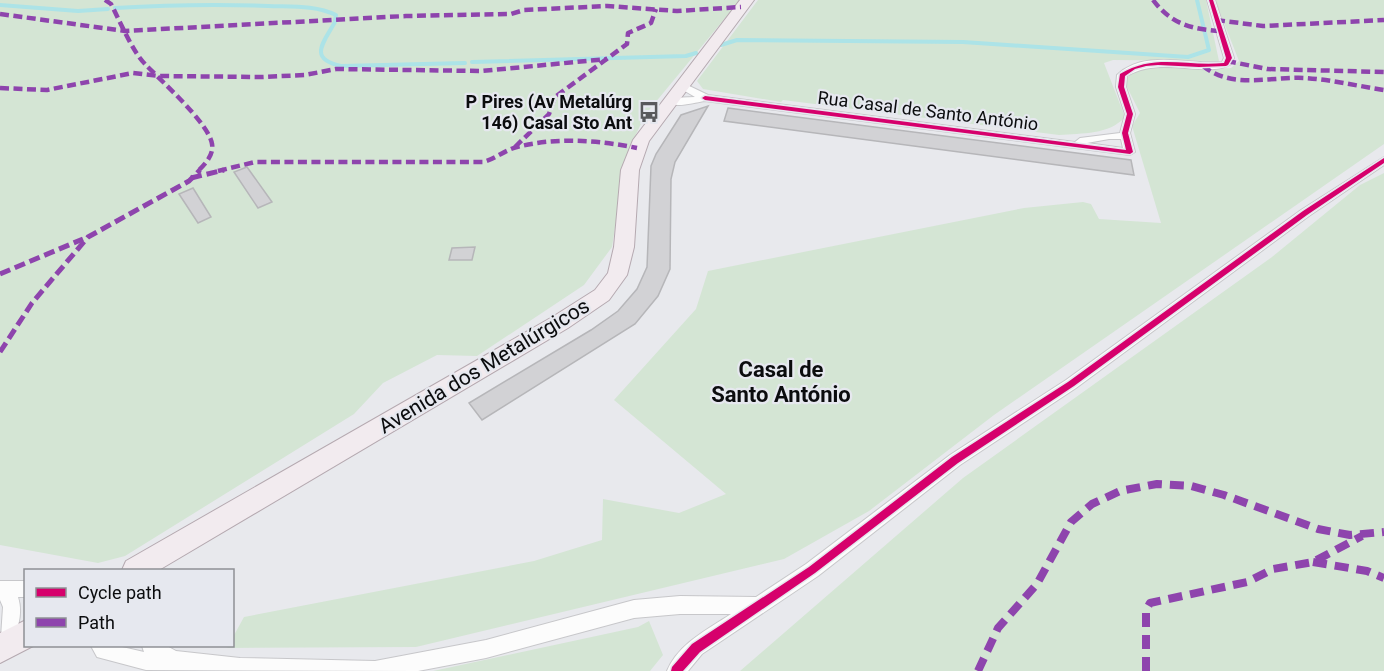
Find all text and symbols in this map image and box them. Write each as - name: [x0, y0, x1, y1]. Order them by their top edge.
- street label: Rua Casal de Santo António: [817, 87, 1039, 134]
- place label: P Pires (Av Metalúrg 146) Casal Sto Ant: [465, 91, 632, 134]
- bus stop icon: P Pires (Av Metalúrg 146) Casal Sto Ant: [637, 100, 661, 124]
- street label: Avenida dos Metalúrgicos: [374, 294, 594, 438]
- district label: Casal de Santo António: [711, 357, 851, 407]
- legend: [24, 569, 234, 647]
- text: Cycle path: [78, 582, 162, 603]
- text: Path: [78, 612, 115, 633]

